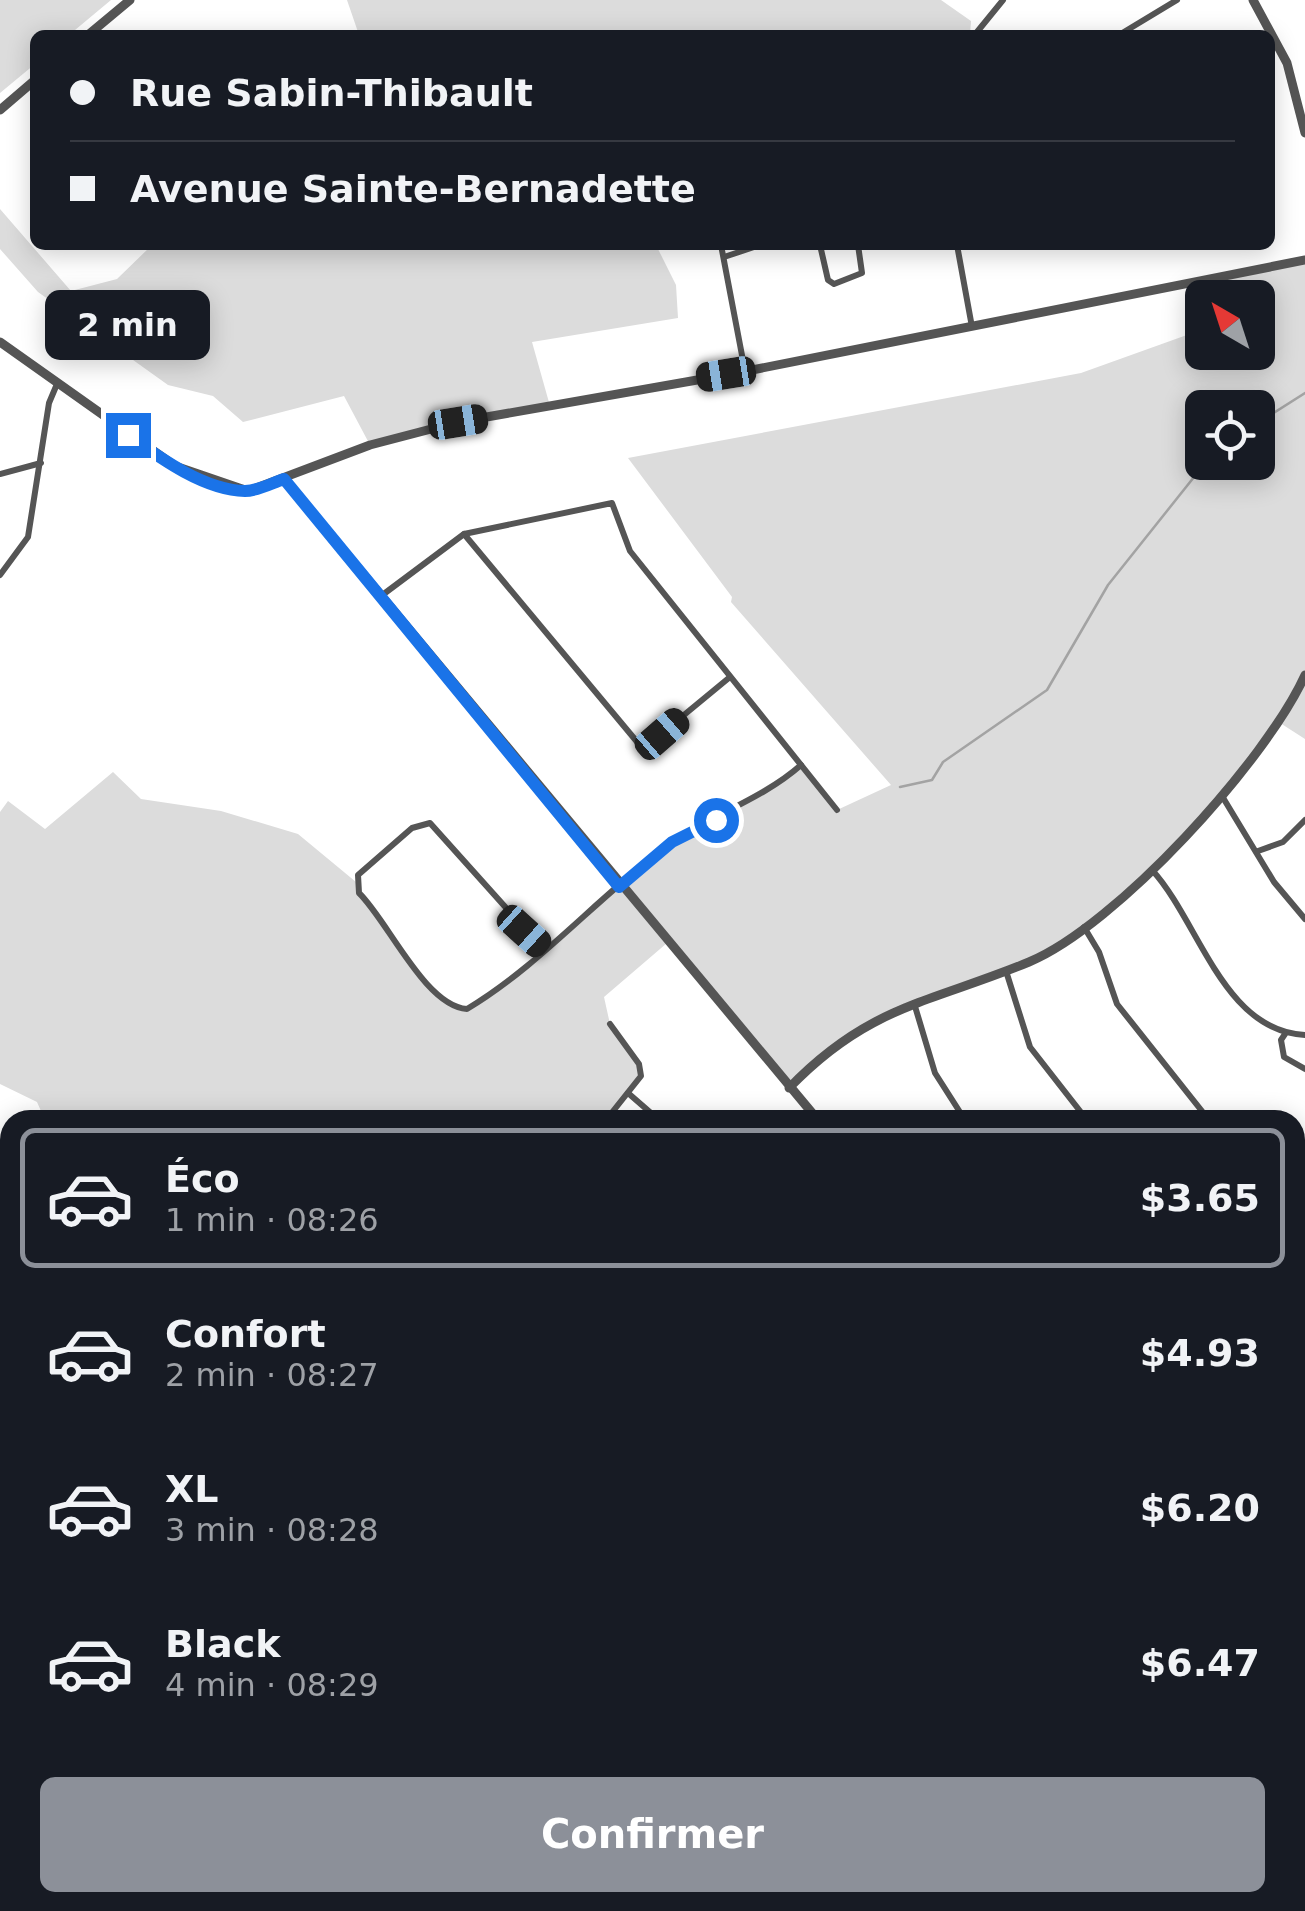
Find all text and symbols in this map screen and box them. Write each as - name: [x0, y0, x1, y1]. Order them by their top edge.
- text: Rue Sabin-Thibault: [130, 71, 533, 115]
- text: Avenue Sainte-Bernadette: [130, 167, 696, 211]
- north arrow: [1185, 280, 1275, 370]
- map controls: [1185, 280, 1275, 480]
- callout: 2 min: [46, 290, 210, 360]
- text: 2 min: [77, 306, 178, 344]
- car: [694, 354, 758, 394]
- button: locate: [1185, 390, 1275, 480]
- car: [426, 402, 490, 442]
- route end: [106, 413, 151, 458]
- car: [630, 703, 694, 765]
- route start: [694, 798, 739, 843]
- car: [492, 900, 556, 962]
- icon: car: [45, 1153, 135, 1243]
- text: Éco: [165, 1157, 240, 1201]
- text: $3.65: [1140, 1176, 1260, 1220]
- text: 1 min · 08:26: [165, 1201, 379, 1239]
- icon: car: [45, 1308, 135, 1398]
- text: Confort: [165, 1312, 326, 1356]
- text: $4.93: [1140, 1331, 1260, 1375]
- text: 2 min · 08:27: [165, 1356, 379, 1394]
- icon: car: [45, 1463, 135, 1553]
- text: XL: [165, 1467, 219, 1511]
- text: $6.20: [1140, 1486, 1260, 1530]
- text: 3 min · 08:28: [165, 1511, 379, 1549]
- icon: car: [45, 1618, 135, 1708]
- text: Black: [165, 1622, 280, 1666]
- text: $6.47: [1140, 1641, 1260, 1685]
- text: 4 min · 08:29: [165, 1666, 379, 1704]
- button: Confirmer: [40, 1777, 1265, 1892]

